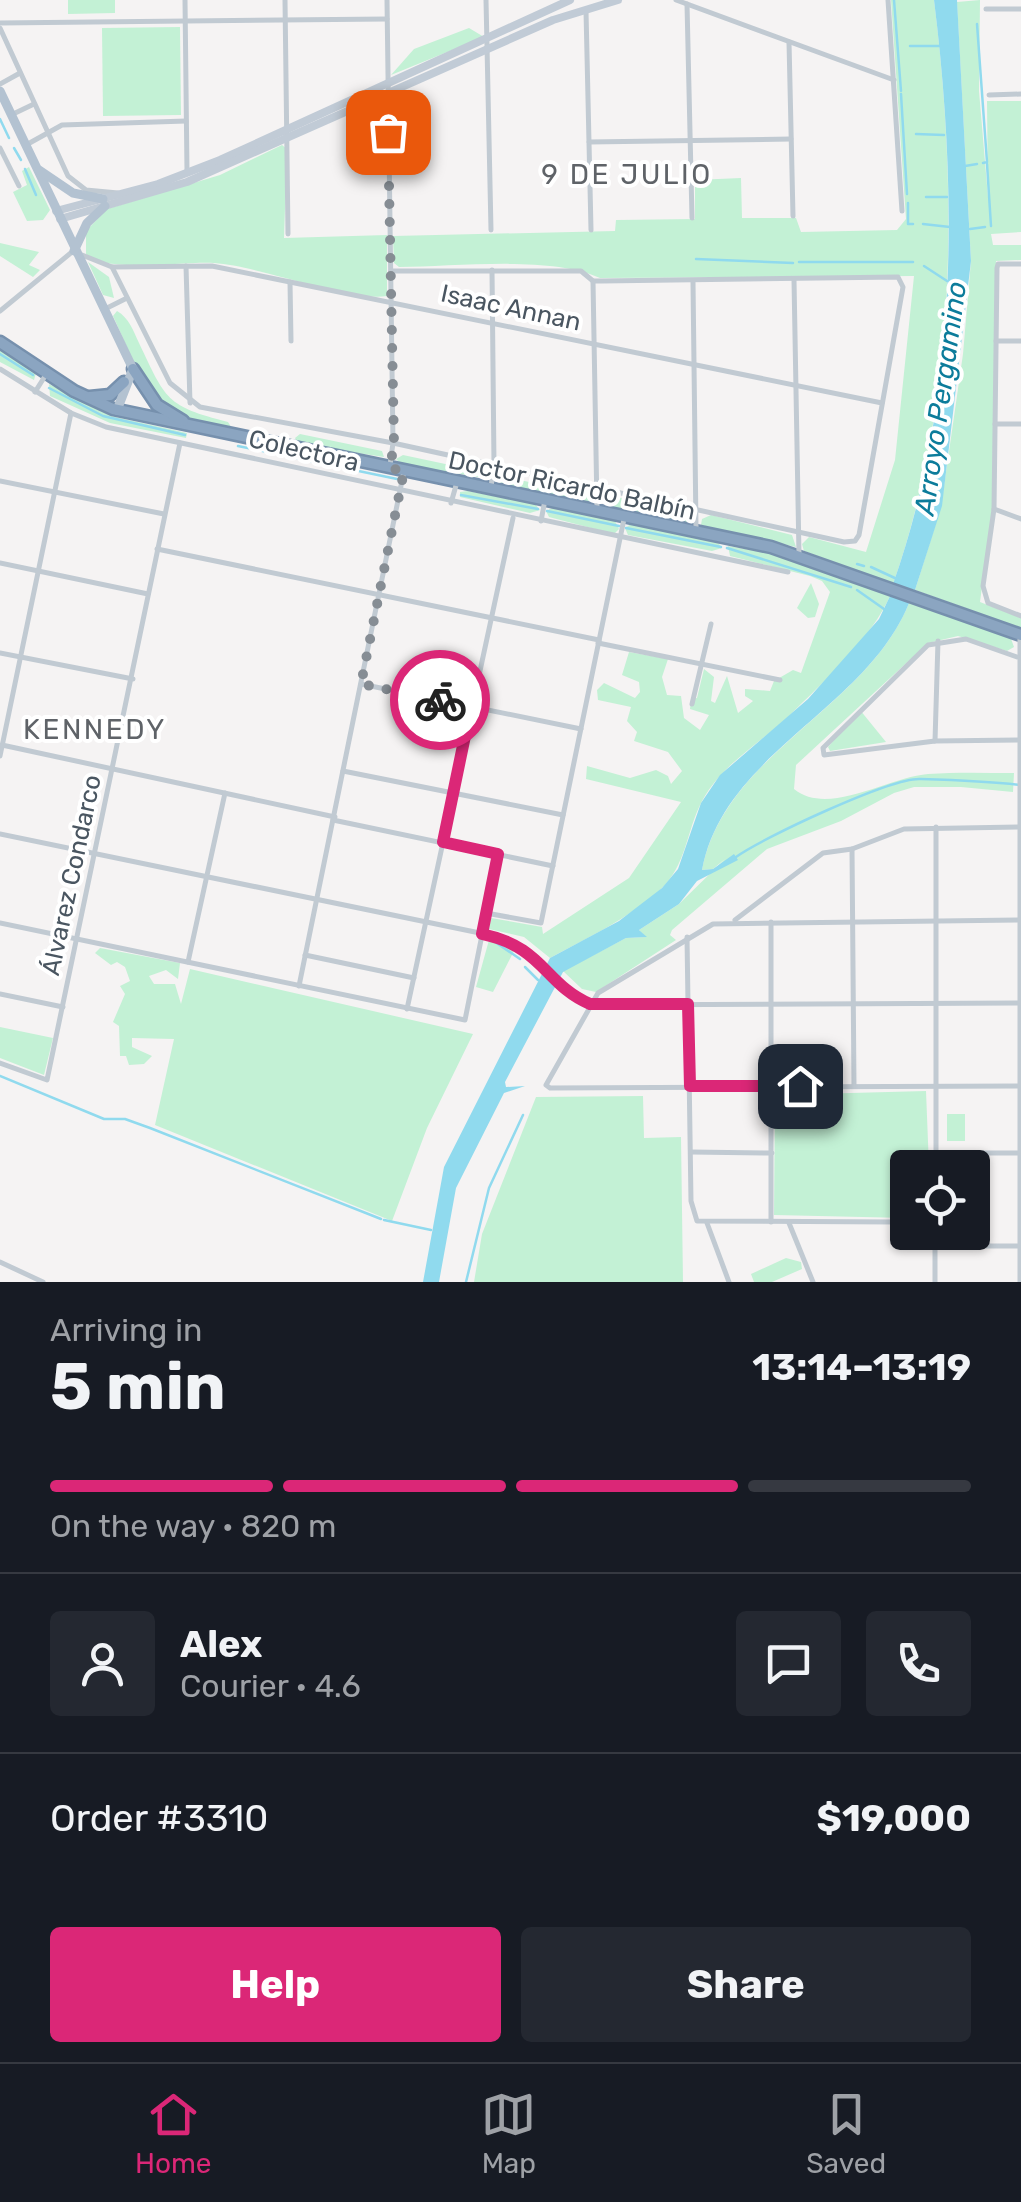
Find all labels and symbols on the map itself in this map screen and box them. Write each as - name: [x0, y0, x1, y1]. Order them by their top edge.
- pin: [346, 90, 431, 175]
- district label: 9 DE JULIO: [541, 158, 713, 191]
- street label: Isaac Annan: [438, 278, 584, 336]
- water label: Arroyo Pergamino: [908, 279, 973, 519]
- street label: Colectora: [246, 424, 362, 477]
- street label: Doctor Ricardo Balbín: [446, 445, 698, 526]
- courier: [390, 650, 490, 750]
- district label: KENNEDY: [23, 713, 167, 746]
- street label: Álvarez Condarco: [36, 772, 107, 978]
- pin: [758, 1044, 843, 1129]

